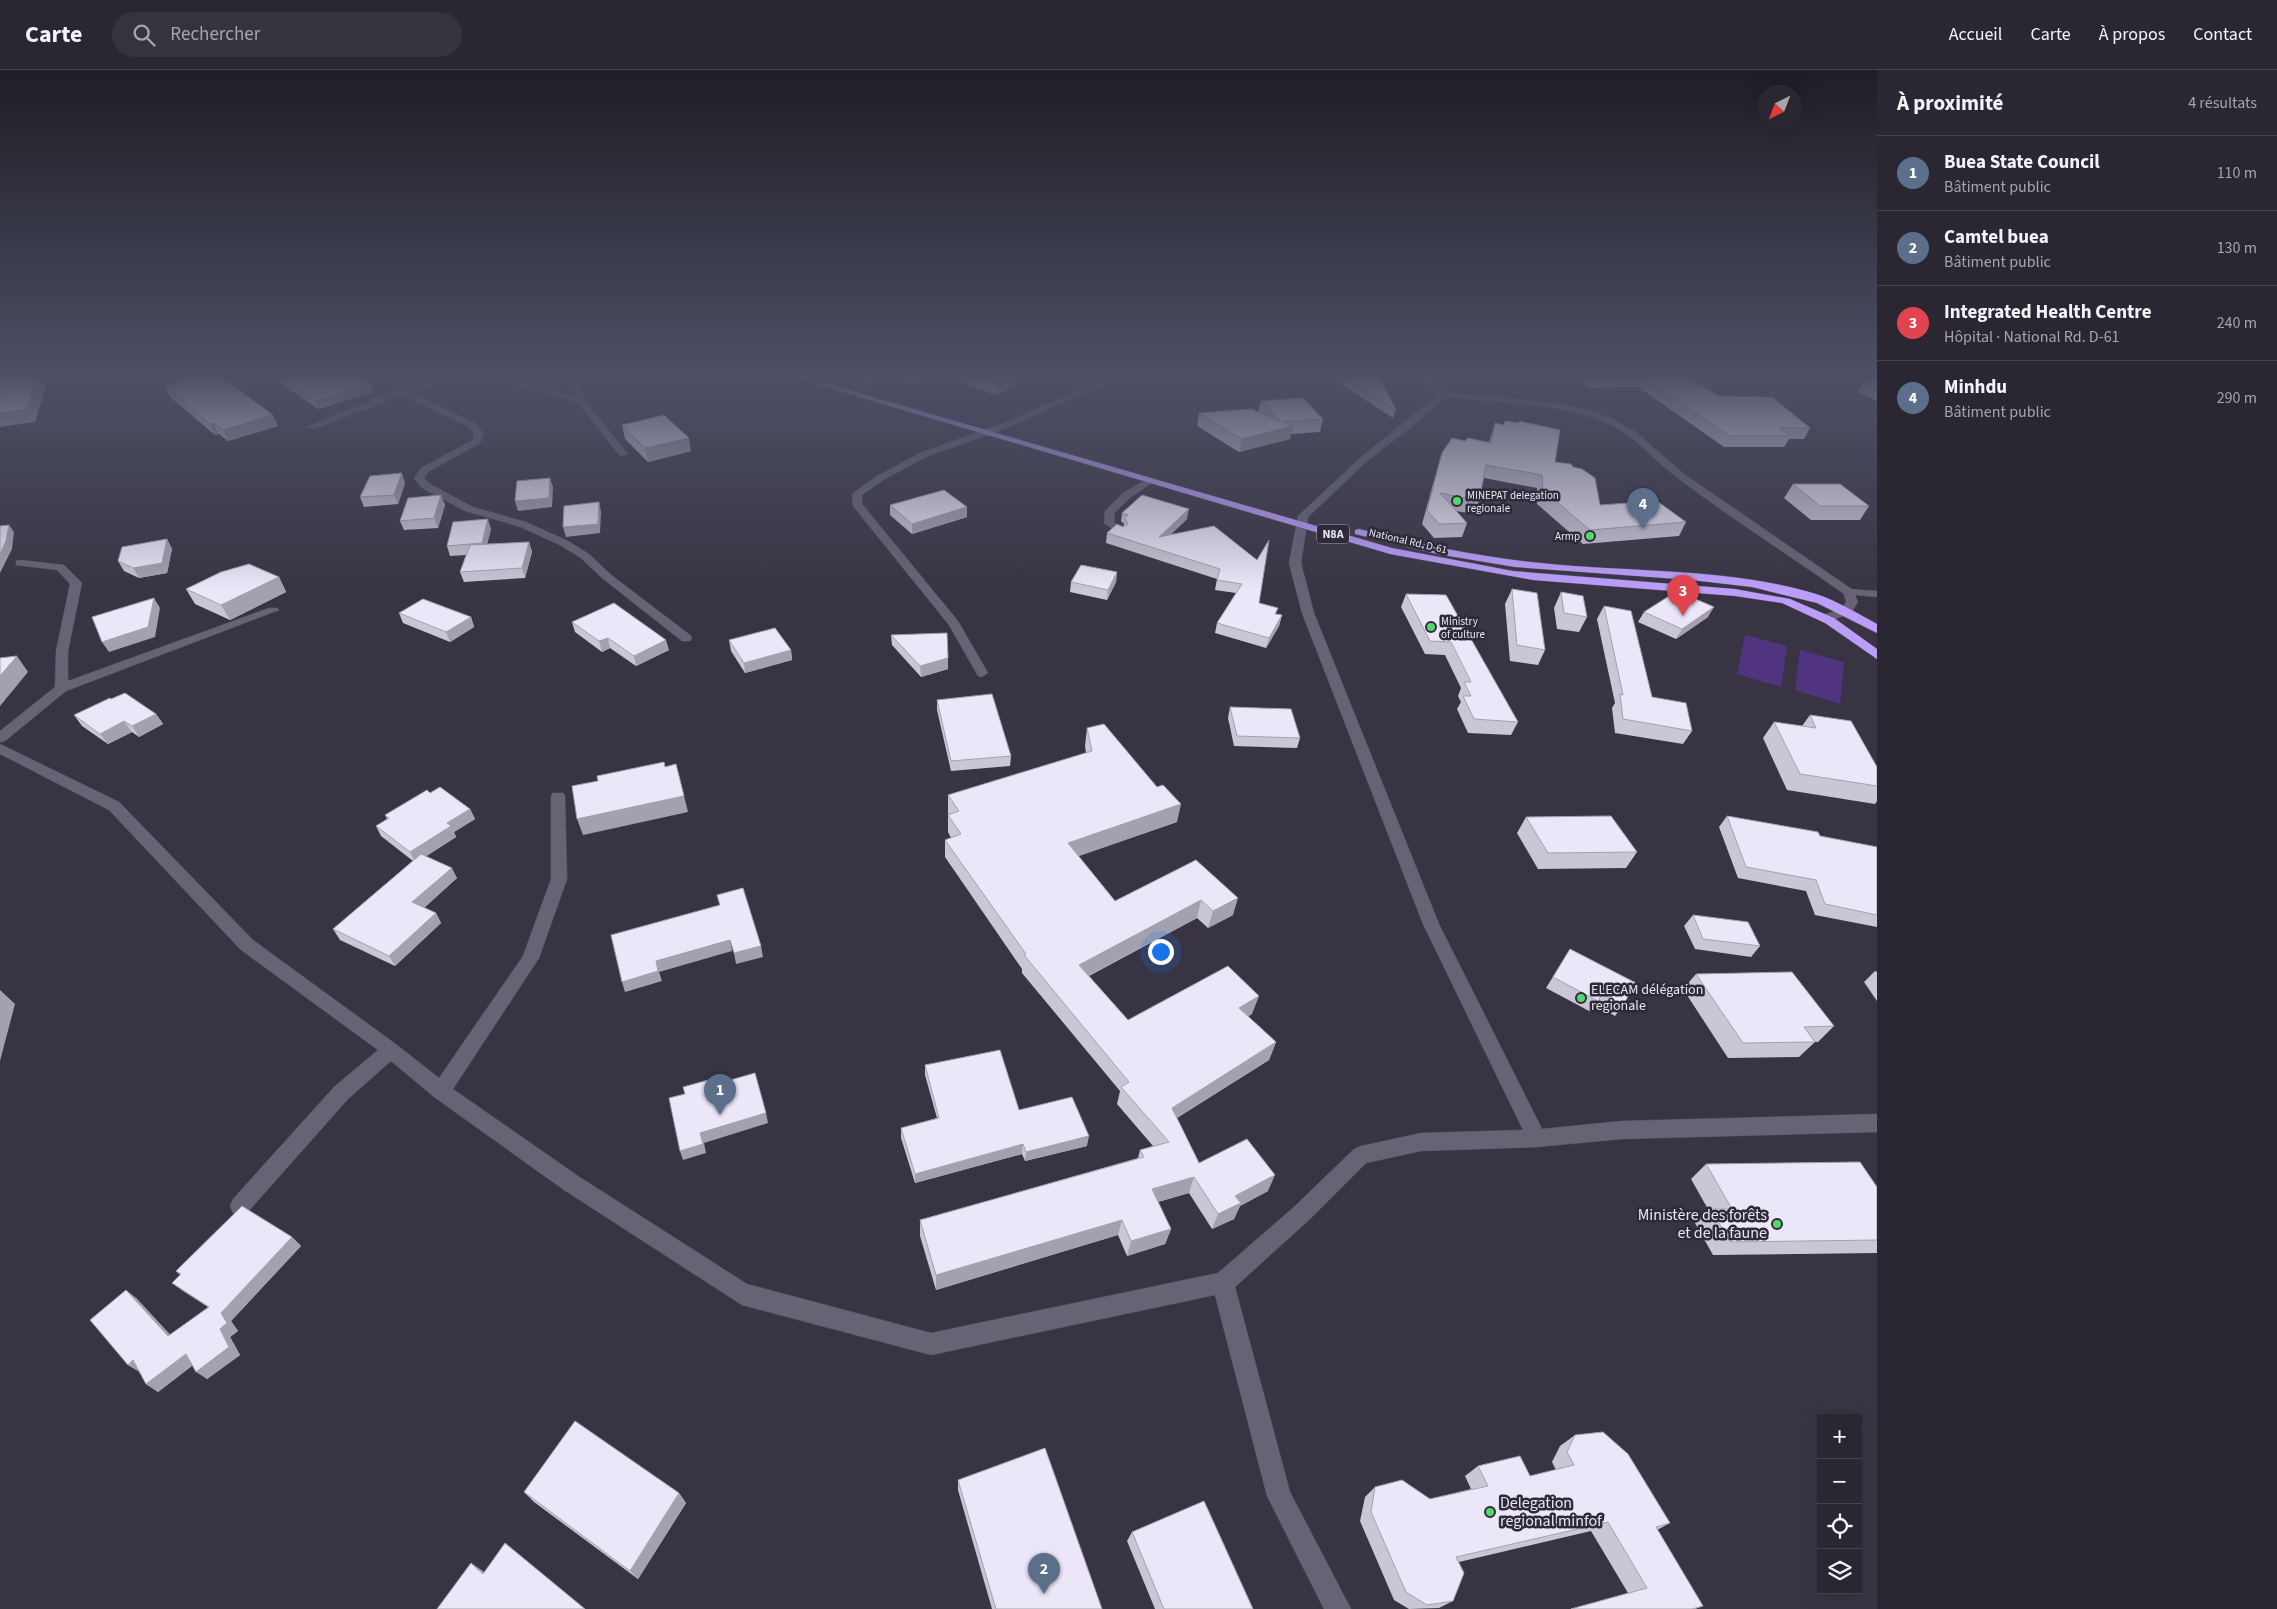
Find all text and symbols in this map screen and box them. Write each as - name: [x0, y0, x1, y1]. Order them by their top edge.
- search box: [112, 12, 462, 57]
- text: Carte: [25, 17, 82, 52]
- icon: search: [130, 21, 158, 49]
- text: Rechercher: [170, 21, 260, 48]
- text: Accueil: [1949, 22, 2002, 47]
- text: Carte: [2030, 22, 2071, 47]
- text: À propos: [2099, 22, 2165, 47]
- text: Contact: [2193, 22, 2252, 47]
- north arrow: [1757, 85, 1802, 130]
- text: À proximité: [1897, 88, 2003, 118]
- text: 4 résultats: [2188, 92, 2257, 114]
- text: Buea State Council: [1944, 149, 2100, 176]
- text: 1: [1909, 162, 1917, 184]
- text: 110 m: [2217, 162, 2257, 184]
- text: Bâtiment public: [1944, 176, 2051, 198]
- text: Camtel buea: [1944, 224, 2049, 251]
- text: 2: [1909, 237, 1917, 259]
- text: 130 m: [2217, 237, 2257, 259]
- text: Bâtiment public: [1944, 251, 2051, 273]
- text: Integrated Health Centre: [1944, 299, 2152, 326]
- text: 3: [1909, 312, 1917, 334]
- text: 240 m: [2217, 312, 2257, 334]
- text: Hôpital · National Rd. D-61: [1944, 326, 2120, 348]
- text: Minhdu: [1944, 374, 2007, 401]
- text: 4: [1909, 387, 1917, 409]
- text: 290 m: [2217, 387, 2257, 409]
- text: Bâtiment public: [1944, 401, 2051, 423]
- place label: MINEPAT delegation regionale: [1467, 488, 1559, 516]
- pin: 4: [1627, 488, 1659, 529]
- marker: MINEPAT delegation regionale: [1451, 495, 1463, 507]
- road number: N8A: [1317, 524, 1349, 544]
- street label: National Rd. D-61: [1367, 525, 1449, 557]
- place label: Armp: [1555, 529, 1580, 544]
- marker: Armp: [1584, 530, 1596, 542]
- pin: 3: [1667, 575, 1699, 616]
- place label: Ministry of culture: [1441, 614, 1486, 642]
- marker: Ministry of culture: [1425, 621, 1437, 633]
- your location: [1148, 939, 1174, 965]
- place label: ELECAM délégation regionale: [1591, 980, 1703, 1016]
- marker: ELECAM délégation regionale: [1575, 992, 1587, 1004]
- pin: 1: [704, 1074, 736, 1115]
- place label: Ministère des forêts et de la faune: [1638, 1204, 1767, 1244]
- marker: Ministère des forêts et de la faune: [1771, 1218, 1783, 1230]
- map controls: [1817, 1414, 1862, 1594]
- button: +: [1817, 1414, 1862, 1459]
- button: −: [1817, 1459, 1862, 1504]
- place label: Delegation regional minfof: [1500, 1492, 1603, 1532]
- button: locate: [1817, 1504, 1862, 1549]
- marker: Delegation regional minfof: [1484, 1506, 1496, 1518]
- button: layers: [1817, 1549, 1862, 1594]
- pin: 2: [1028, 1553, 1060, 1594]

